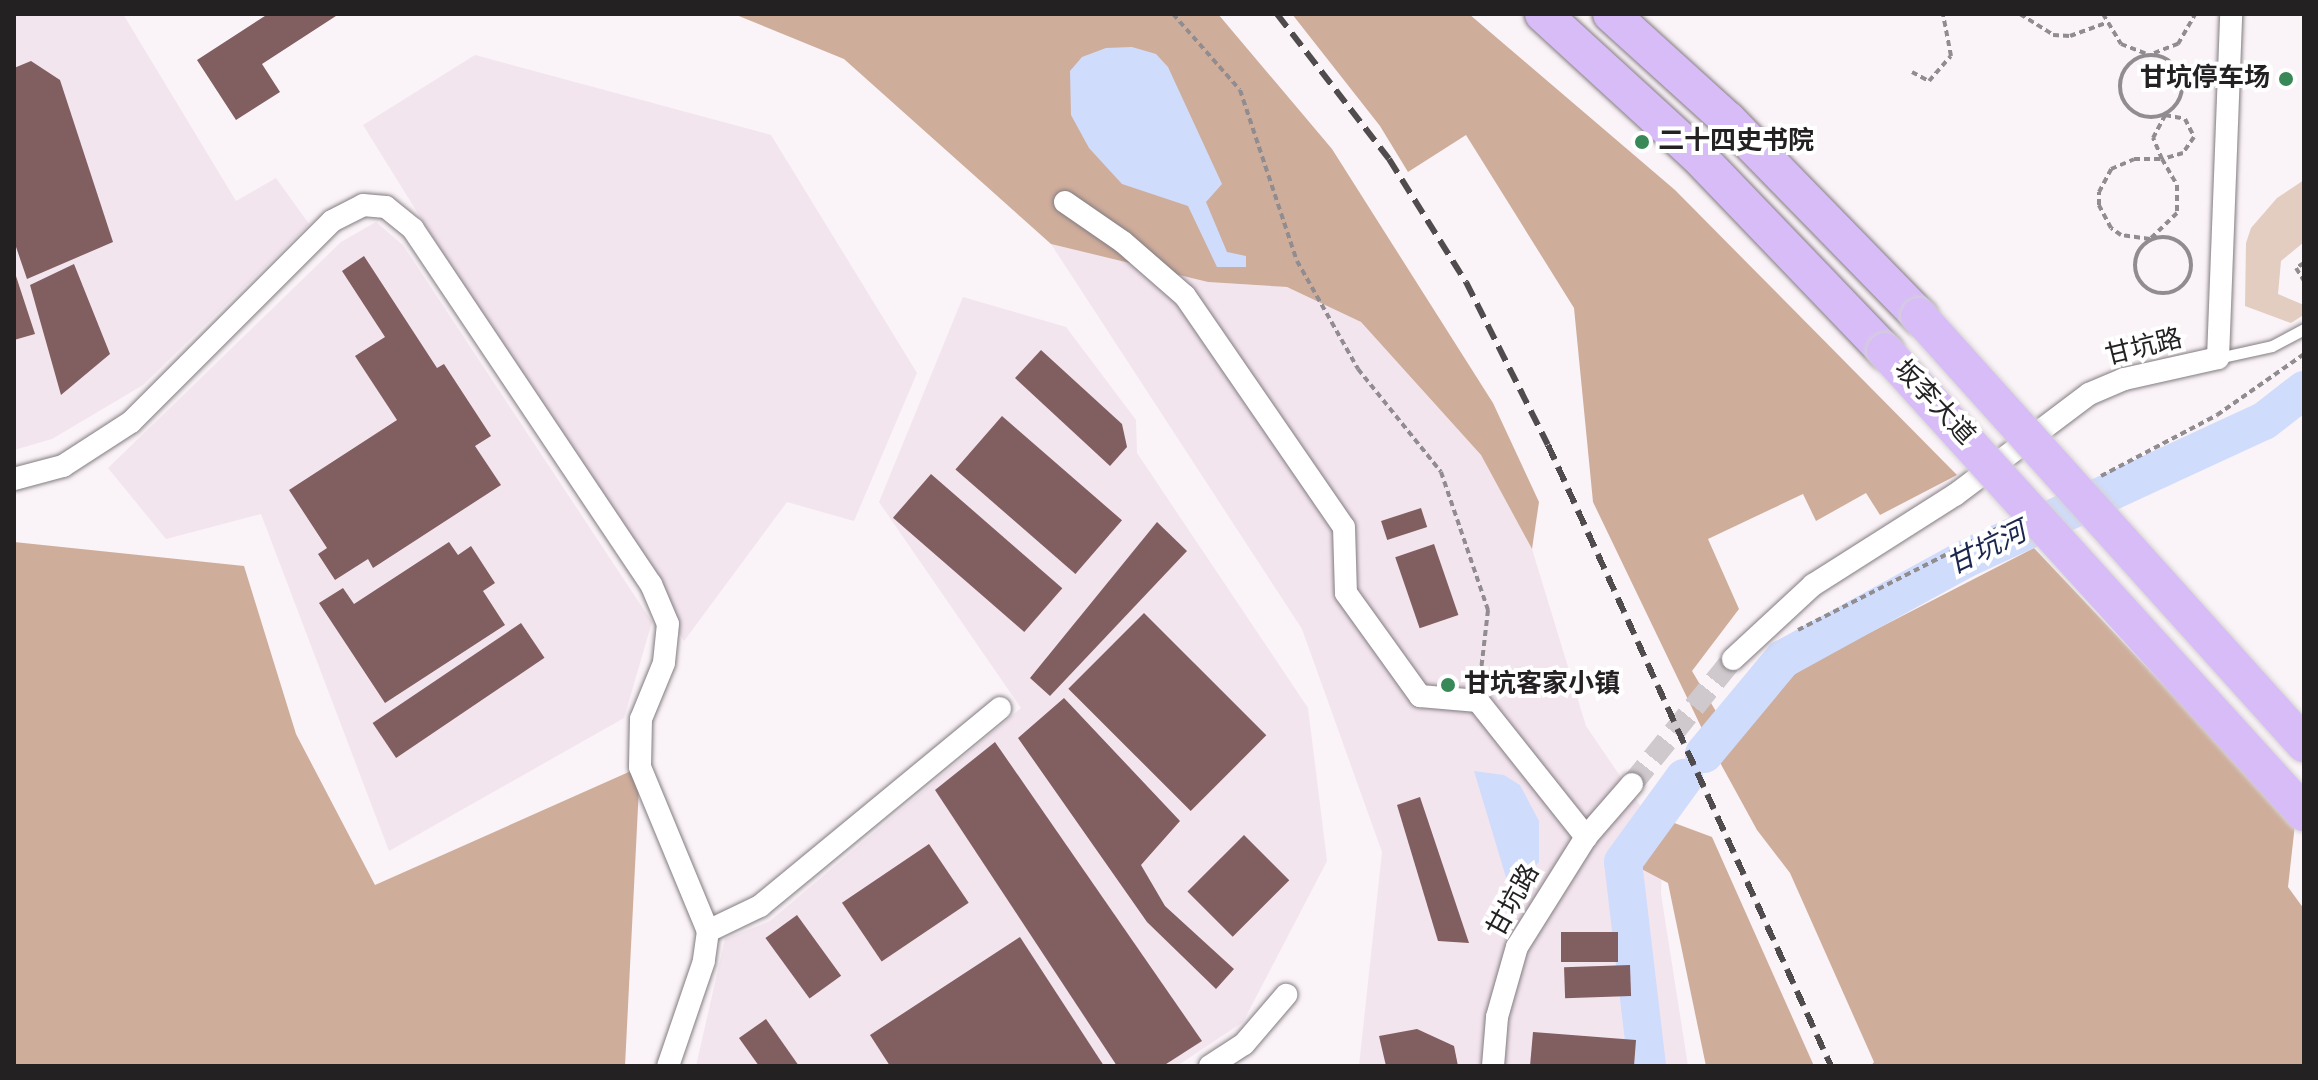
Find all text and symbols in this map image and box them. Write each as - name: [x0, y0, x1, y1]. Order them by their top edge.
- place label: 甘坑停车场: [2140, 63, 2270, 95]
- marker: 甘坑停车场: [2277, 70, 2295, 88]
- place label: 二十四史书院: [1658, 126, 1814, 158]
- marker: 二十四史书院: [1633, 133, 1651, 151]
- street label: 甘坑路: [2102, 323, 2186, 373]
- street label: 坂李大道: [1887, 354, 1981, 452]
- water label: 甘坑河: [1942, 515, 2032, 583]
- place label: 甘坑客家小镇: [1464, 669, 1620, 701]
- marker: 甘坑客家小镇: [1439, 676, 1457, 694]
- street label: 甘坑路: [1481, 859, 1547, 943]

